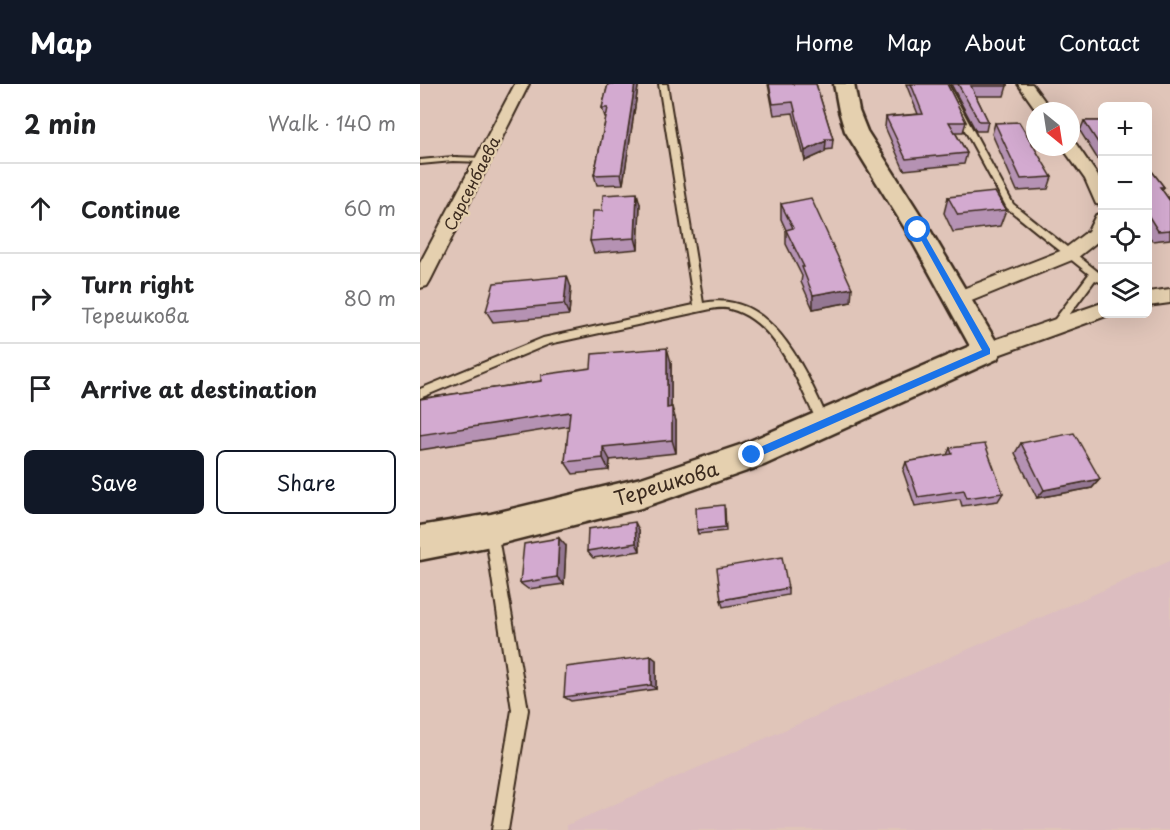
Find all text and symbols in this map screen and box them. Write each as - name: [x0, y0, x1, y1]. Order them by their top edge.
- text: Map: [30, 21, 92, 64]
- text: Home: [795, 26, 854, 58]
- text: Map: [887, 26, 932, 58]
- text: About: [965, 26, 1026, 58]
- text: Contact: [1059, 26, 1140, 58]
- north arrow: [1026, 102, 1080, 156]
- map controls: [1098, 102, 1152, 318]
- button: +: [1098, 102, 1152, 156]
- text: 2 min: [24, 104, 97, 143]
- text: Walk · 140 m: [268, 108, 396, 138]
- street label: Сарсенбаева: [437, 131, 505, 234]
- button: −: [1098, 156, 1152, 210]
- icon: ahead: [24, 192, 57, 225]
- text: Continue: [81, 192, 180, 225]
- text: 60 m: [344, 193, 396, 223]
- button: locate: [1098, 210, 1152, 264]
- route start: [904, 216, 930, 242]
- button: layers: [1098, 264, 1152, 318]
- text: Turn right: [81, 267, 194, 300]
- icon: right: [24, 282, 57, 315]
- text: 80 m: [344, 283, 396, 313]
- text: Терешкова: [81, 300, 189, 330]
- icon: arrive: [24, 372, 57, 405]
- text: Arrive at destination: [81, 372, 317, 405]
- route end: [738, 441, 764, 467]
- button: Save: [24, 450, 204, 514]
- button: Share: [216, 450, 396, 514]
- street label: Терешкова: [610, 453, 722, 513]

